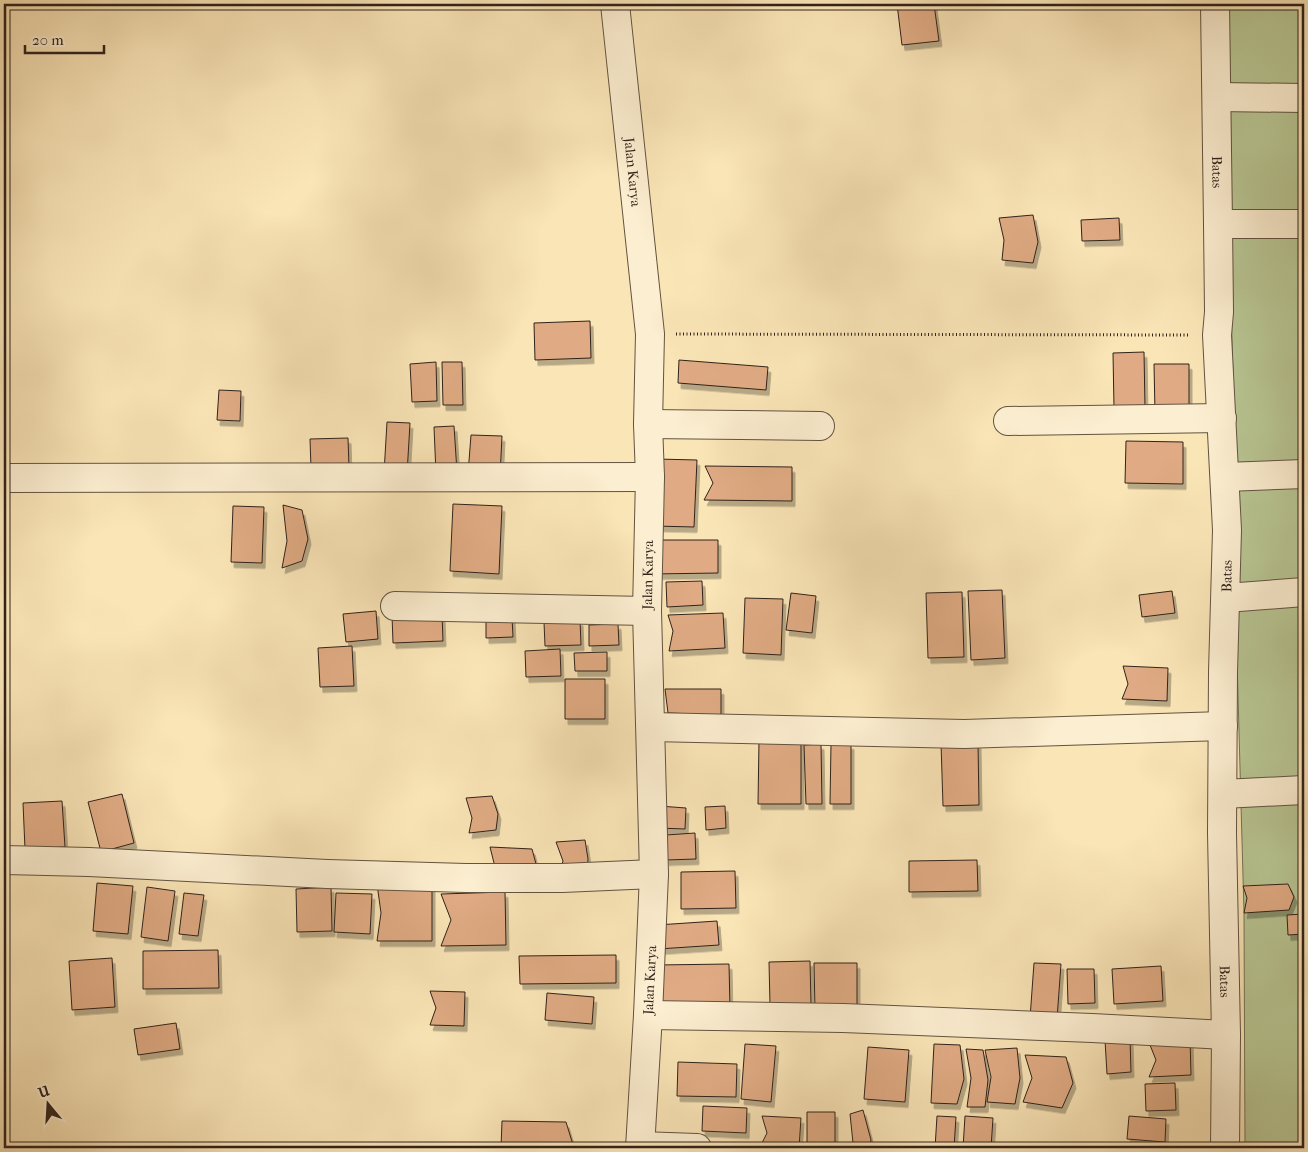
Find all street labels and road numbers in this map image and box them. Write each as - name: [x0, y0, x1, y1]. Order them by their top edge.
- street label: Jalan Karya: [621, 136, 645, 208]
- street label: Batas: [1209, 156, 1226, 188]
- street label: Jalan Karya: [639, 540, 657, 611]
- street label: Batas: [1218, 560, 1236, 592]
- street label: Jalan Karya: [640, 944, 660, 1016]
- street label: Batas: [1216, 965, 1234, 998]

